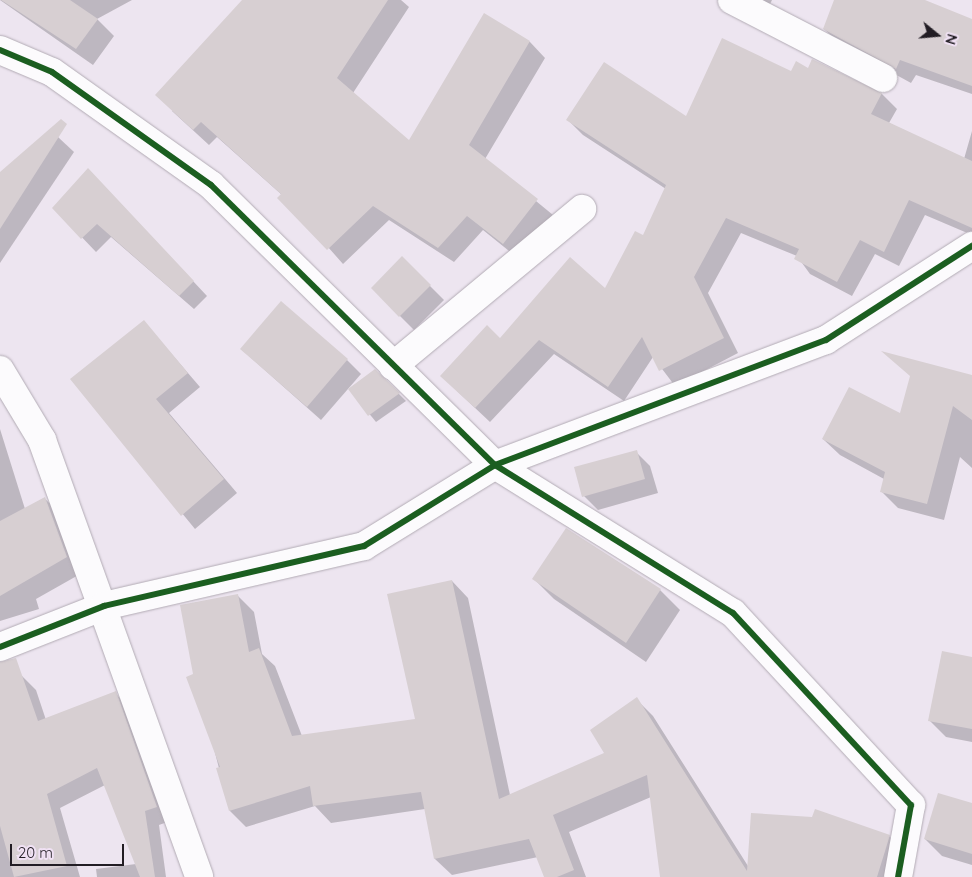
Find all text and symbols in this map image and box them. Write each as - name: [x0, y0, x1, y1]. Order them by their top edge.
- north arrow: [912, 10, 962, 60]
- text: N: [941, 32, 961, 47]
- scale bar: [12, 834, 126, 866]
- text: 20 m: [18, 843, 53, 862]

